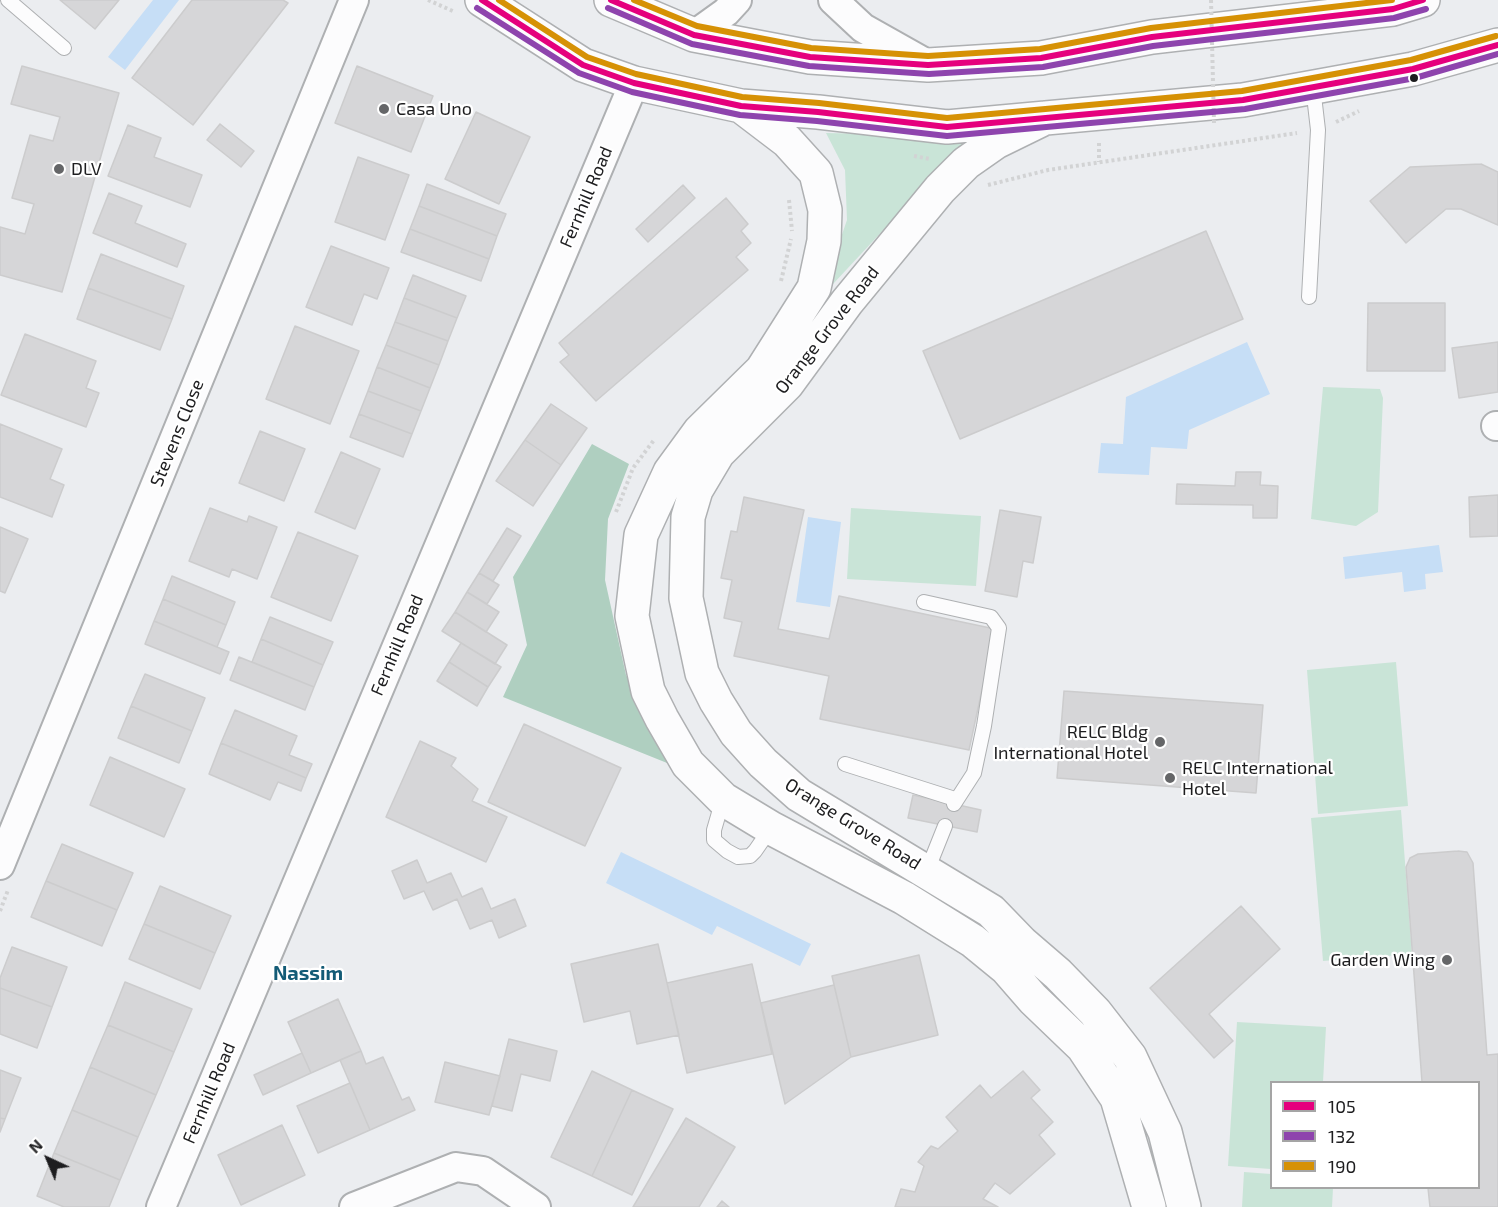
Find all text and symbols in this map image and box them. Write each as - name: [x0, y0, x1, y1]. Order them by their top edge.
- unlabelled marker: [1408, 72, 1420, 84]
- place label: Casa Uno: [396, 98, 472, 120]
- marker: Casa Uno: [377, 102, 391, 116]
- street label: Fernhill Road: [555, 143, 617, 251]
- place label: DLV: [71, 158, 102, 180]
- marker: DLV: [52, 162, 66, 176]
- street label: Orange Grove Road: [770, 262, 884, 398]
- street label: Stevens Close: [146, 376, 208, 490]
- street label: Fernhill Road: [366, 591, 428, 699]
- place label: RELC Bldg International Hotel: [993, 721, 1148, 764]
- marker: RELC Bldg International Hotel: [1153, 735, 1167, 749]
- place label: RELC International Hotel: [1182, 757, 1333, 800]
- marker: RELC International Hotel: [1163, 771, 1177, 785]
- street label: Orange Grove Road: [781, 773, 925, 875]
- place label: Garden Wing: [1330, 949, 1435, 971]
- marker: Garden Wing: [1440, 953, 1454, 967]
- district label: Nassim: [273, 961, 343, 985]
- street label: Fernhill Road: [178, 1039, 240, 1147]
- legend: [1270, 1081, 1480, 1189]
- text: 105: [1328, 1095, 1356, 1117]
- text: 132: [1328, 1125, 1355, 1147]
- north arrow: [18, 1129, 78, 1189]
- text: N: [24, 1135, 46, 1157]
- text: 190: [1328, 1155, 1356, 1177]

